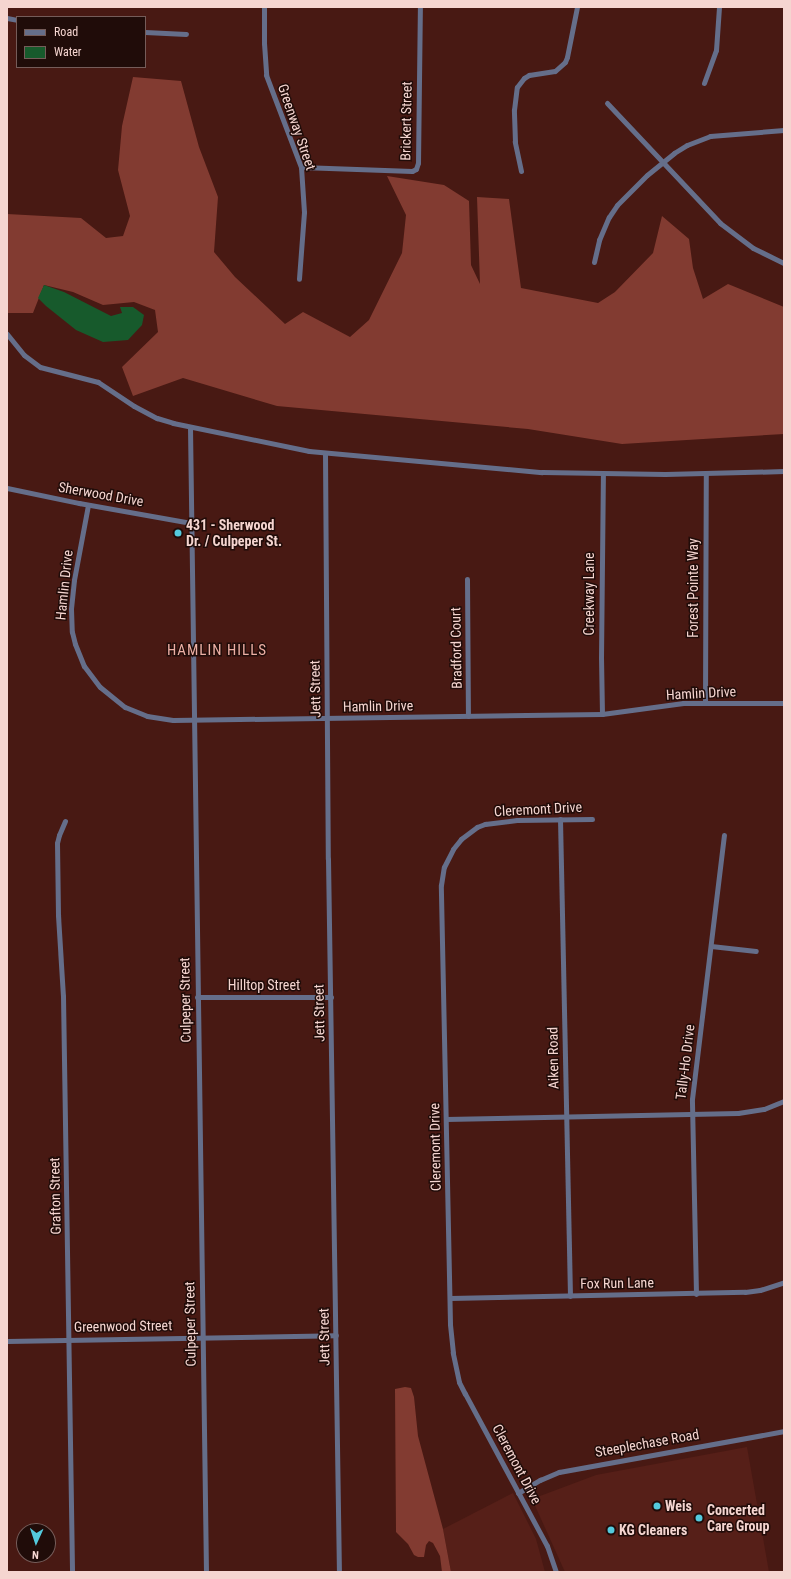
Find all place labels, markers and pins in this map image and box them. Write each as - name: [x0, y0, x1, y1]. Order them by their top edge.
- place label: 431 - Sherwood Dr. / Culpeper St.: [186, 517, 282, 550]
- marker: 431 - Sherwood Dr. / Culpeper St.: [173, 528, 183, 538]
- place label: Weis: [665, 1498, 692, 1514]
- marker: Weis: [652, 1501, 662, 1511]
- place label: Concerted Care Group: [707, 1502, 769, 1534]
- marker: Concerted Care Group: [694, 1513, 704, 1523]
- place label: KG Cleaners: [619, 1522, 687, 1538]
- marker: KG Cleaners: [606, 1525, 616, 1535]

